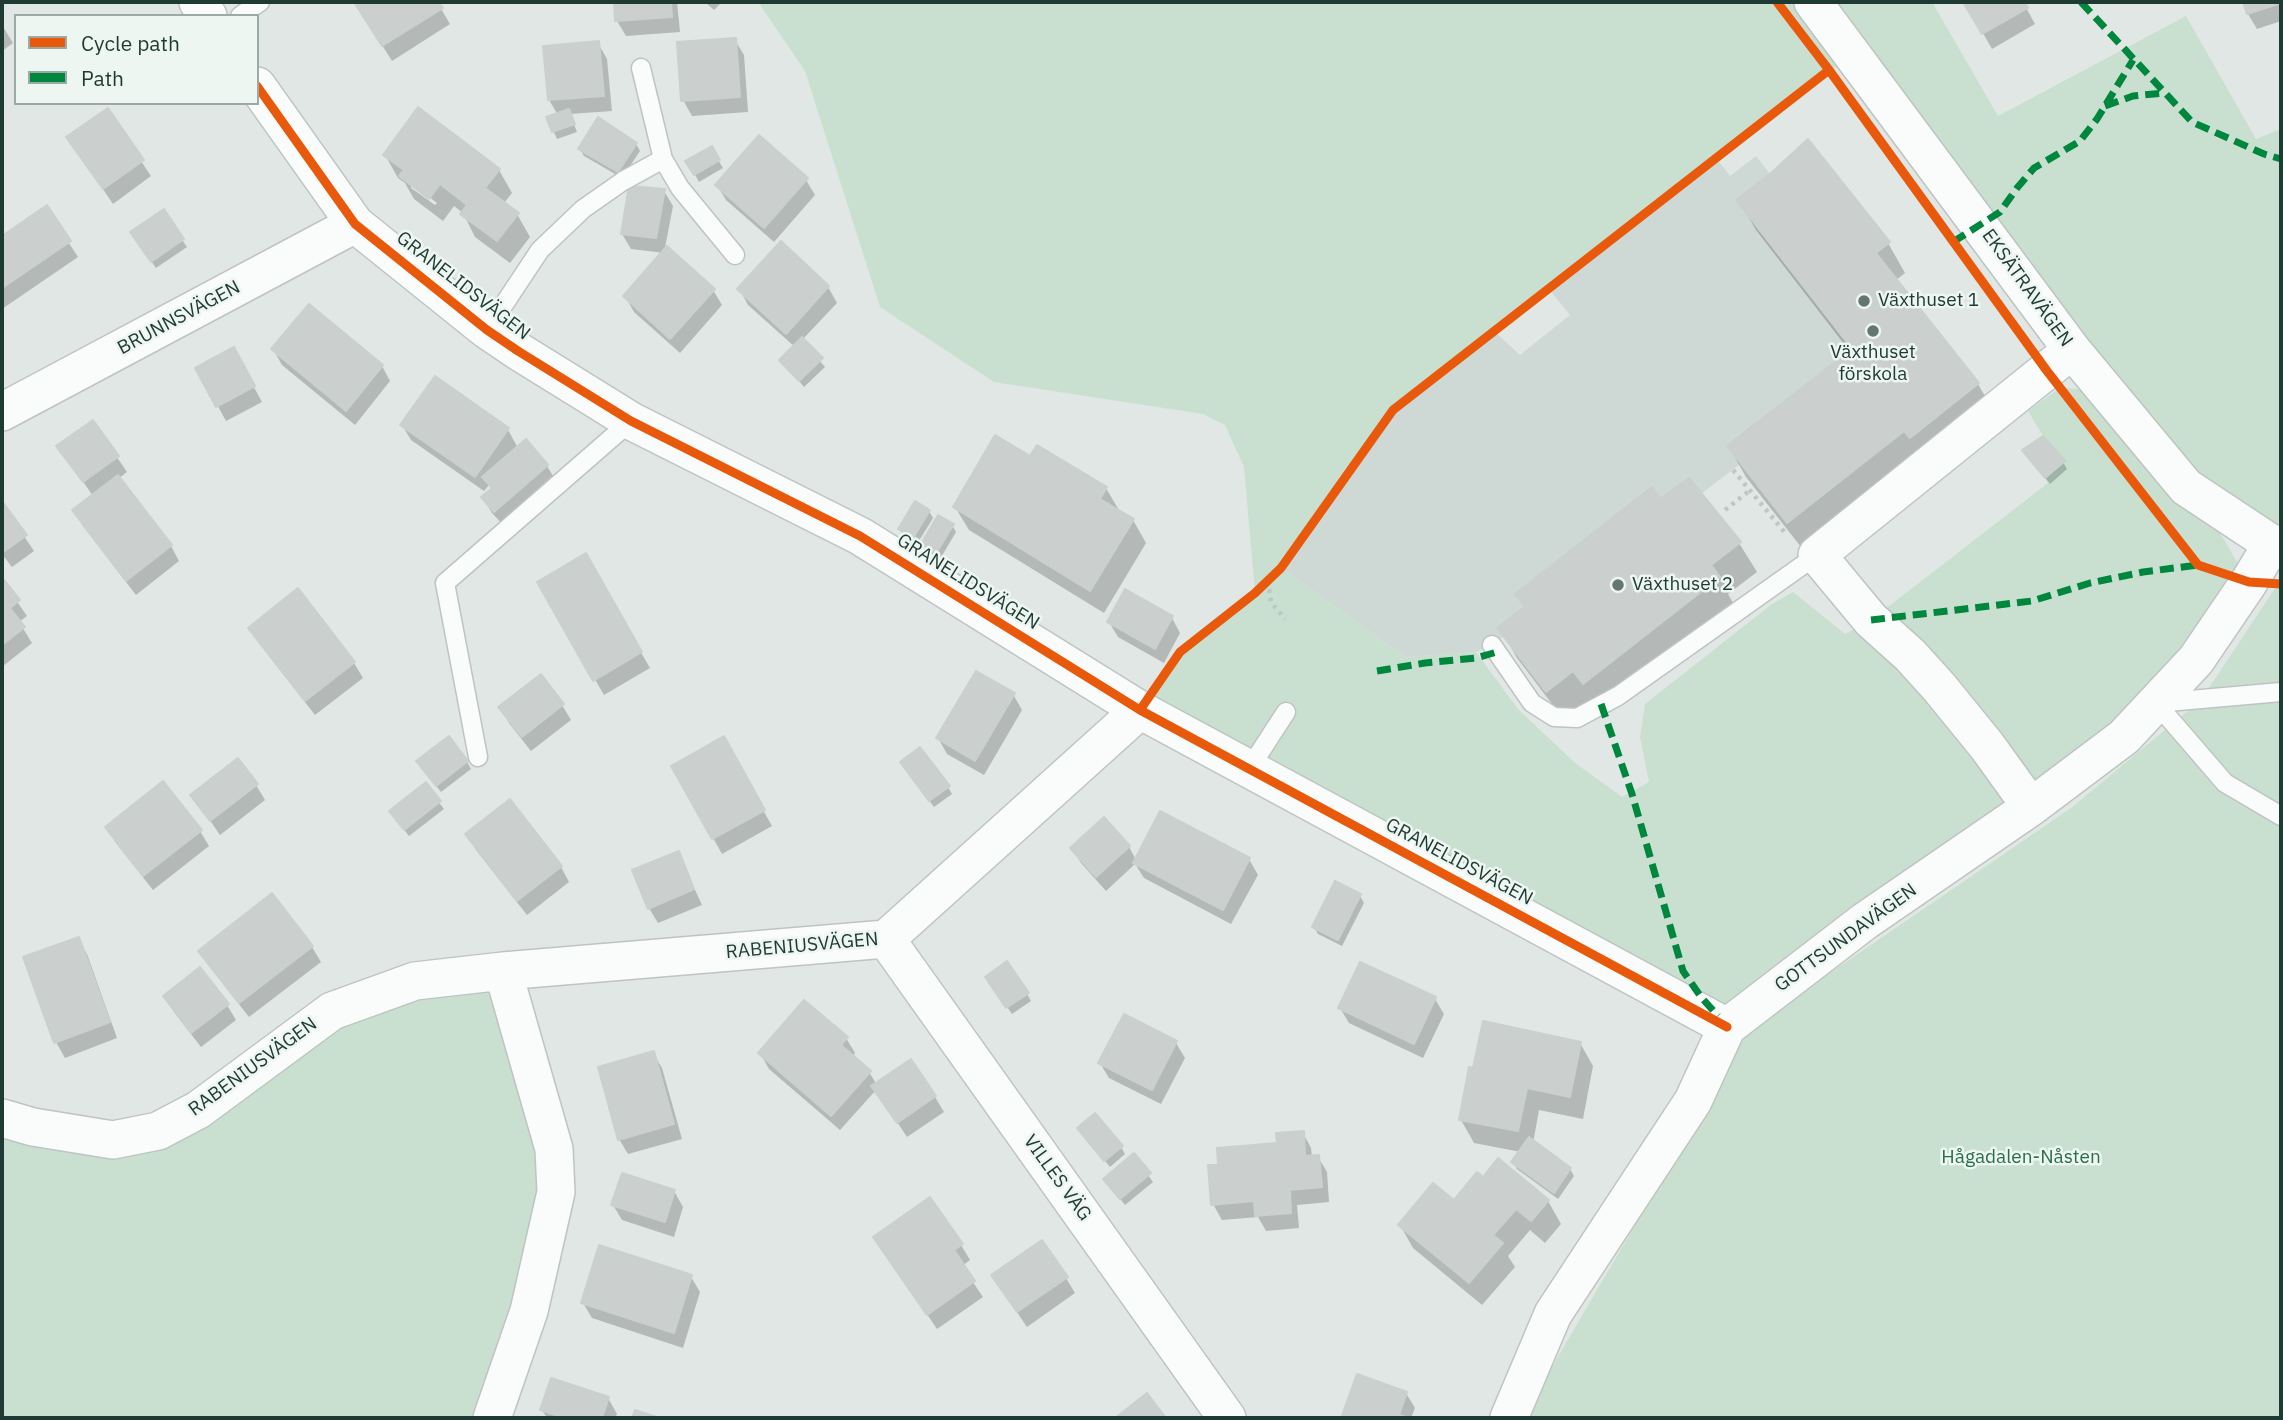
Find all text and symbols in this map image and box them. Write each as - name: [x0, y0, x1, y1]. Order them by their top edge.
- legend: [14, 14, 259, 105]
- text: Cycle path: [81, 29, 180, 57]
- text: Path: [81, 64, 124, 92]
- street label: EKSÄTRAVÄGEN: [1977, 225, 2077, 351]
- street label: GRANELIDSVÄGEN: [392, 227, 534, 345]
- street label: BRUNNSVÄGEN: [114, 276, 244, 360]
- place label: Växthuset 1: [1878, 290, 1979, 312]
- marker: Växthuset 1: [1856, 293, 1872, 309]
- marker: Växthuset förskola: [1865, 323, 1881, 339]
- place label: Växthuset förskola: [1830, 342, 1916, 386]
- street label: GRANELIDSVÄGEN: [893, 529, 1043, 635]
- place label: Växthuset 2: [1632, 574, 1733, 596]
- marker: Växthuset 2: [1610, 577, 1626, 593]
- street label: GRANELIDSVÄGEN: [1382, 814, 1536, 910]
- street label: GOTTSUNDAVÄGEN: [1771, 879, 1921, 997]
- street label: RABENIUSVÄGEN: [725, 928, 879, 964]
- street label: RABENIUSVÄGEN: [184, 1013, 322, 1121]
- street label: VILLES VÄG: [1018, 1131, 1096, 1225]
- park label: Hågadalen-Nåsten: [1941, 1147, 2101, 1169]

